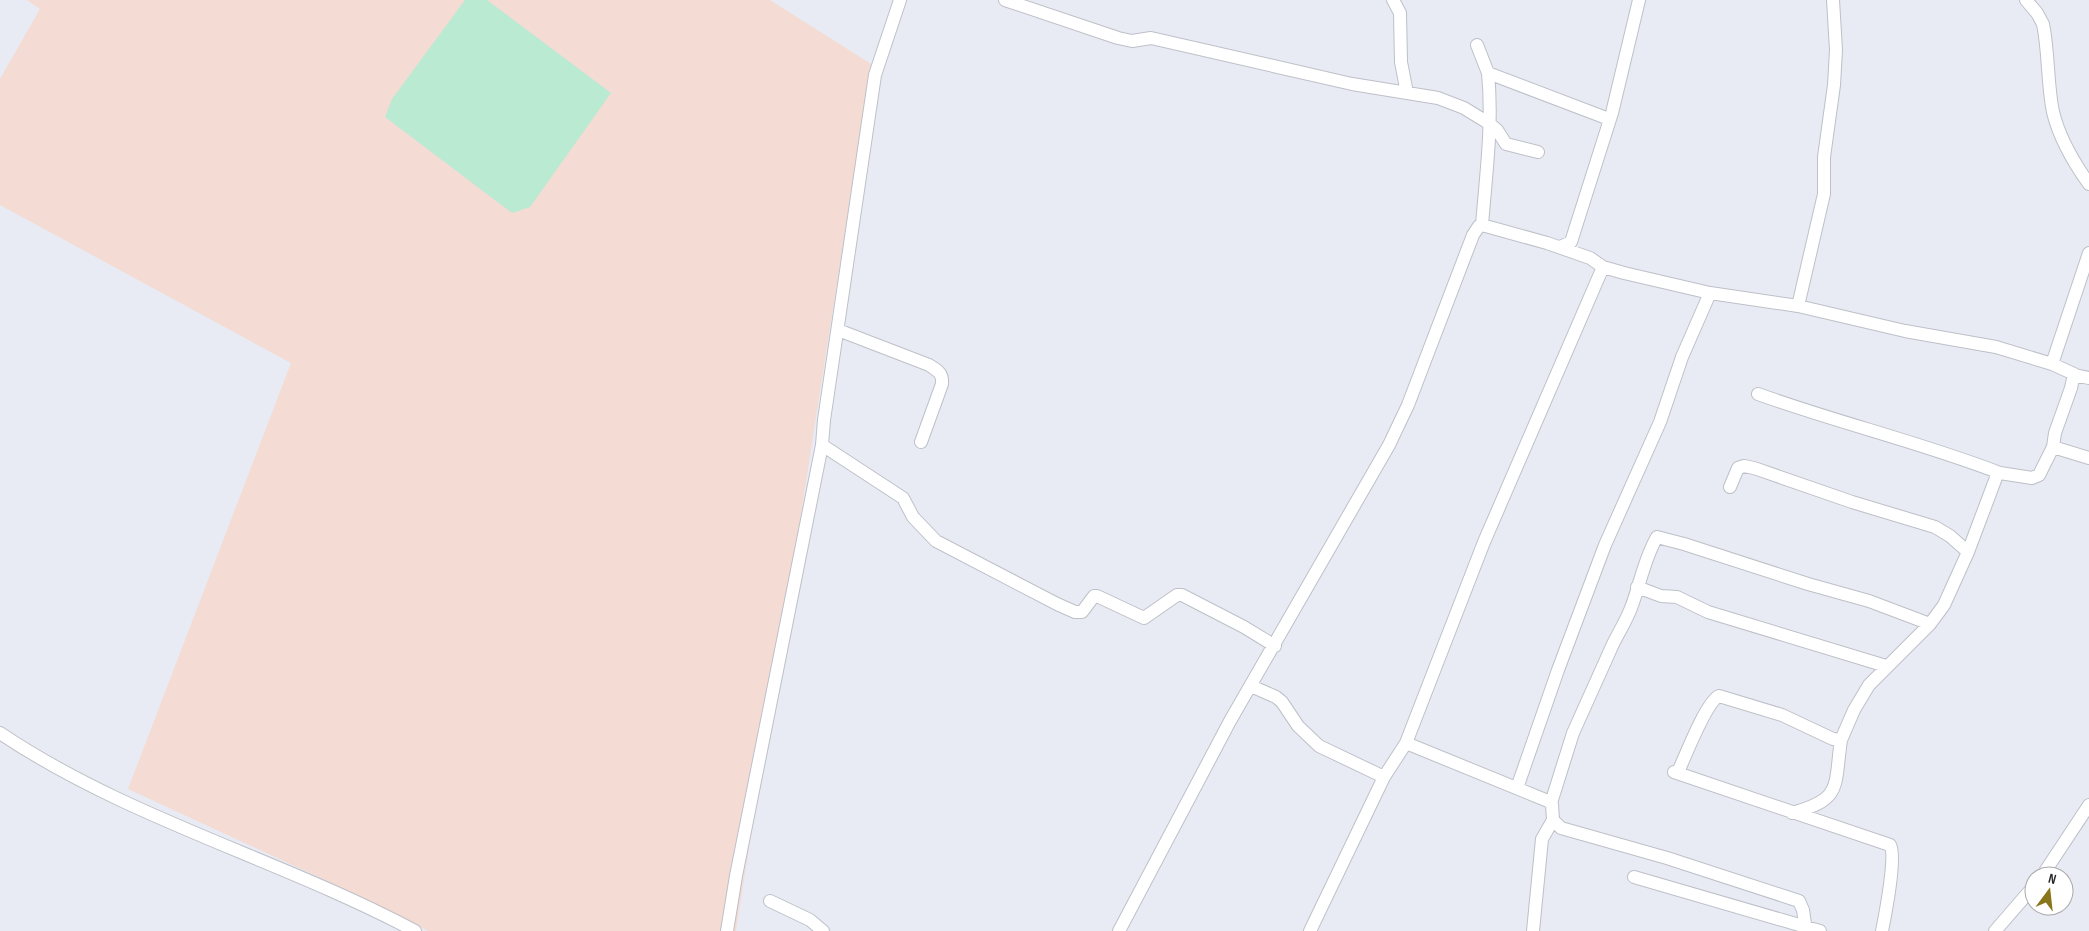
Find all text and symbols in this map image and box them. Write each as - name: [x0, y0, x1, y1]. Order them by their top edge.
- north arrow: [2024, 866, 2074, 916]
- text: N: [2046, 870, 2058, 888]

